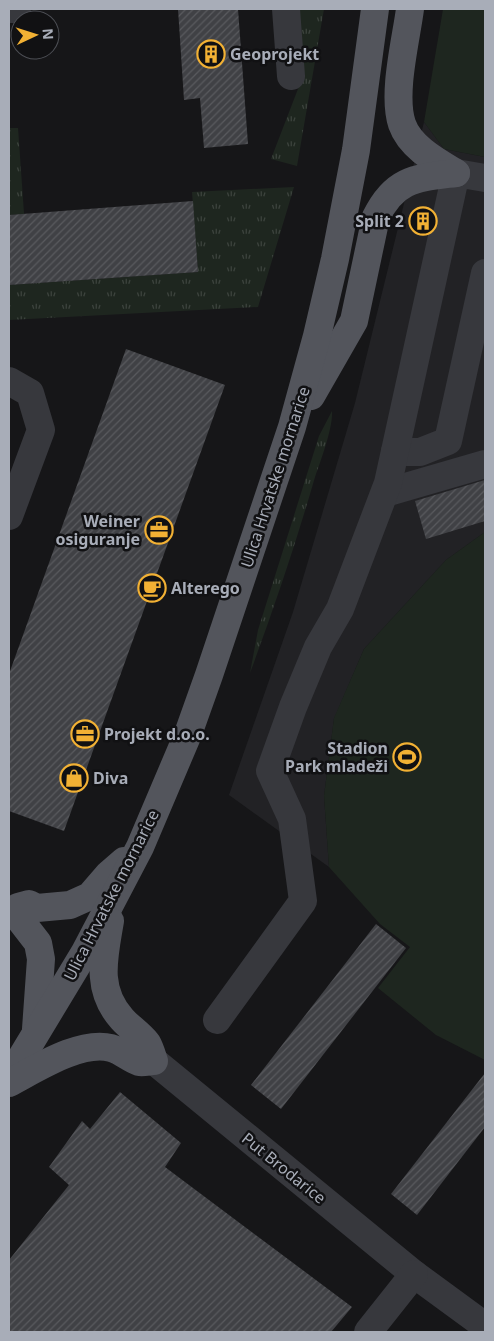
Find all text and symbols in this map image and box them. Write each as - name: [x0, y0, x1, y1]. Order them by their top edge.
- north arrow: [10, 10, 60, 60]
- text: N: [39, 28, 58, 40]
- building icon: Geoprojekt: [196, 39, 226, 69]
- place label: Geoprojekt: [230, 43, 319, 65]
- building icon: Split 2: [408, 206, 438, 236]
- place label: Split 2: [355, 210, 404, 232]
- street label: Ulica Hrvatske mornarice: [235, 384, 315, 570]
- place label: Weiner osiguranje: [56, 510, 140, 550]
- office icon: Weiner osiguranje: [144, 515, 174, 545]
- cafe icon: Alterego: [137, 573, 167, 603]
- place label: Alterego: [171, 577, 240, 599]
- office icon: Projekt d.o.o.: [70, 719, 100, 749]
- place label: Projekt d.o.o.: [104, 723, 210, 745]
- place label: Stadion Park mladeži: [285, 737, 388, 777]
- sports icon: Stadion Park mladeži: [392, 742, 422, 772]
- shop icon: Diva: [59, 763, 89, 793]
- place label: Diva: [93, 767, 128, 789]
- street label: Ulica Hrvatske mornarice: [58, 806, 164, 984]
- street label: Put Brodarice: [237, 1127, 331, 1209]

